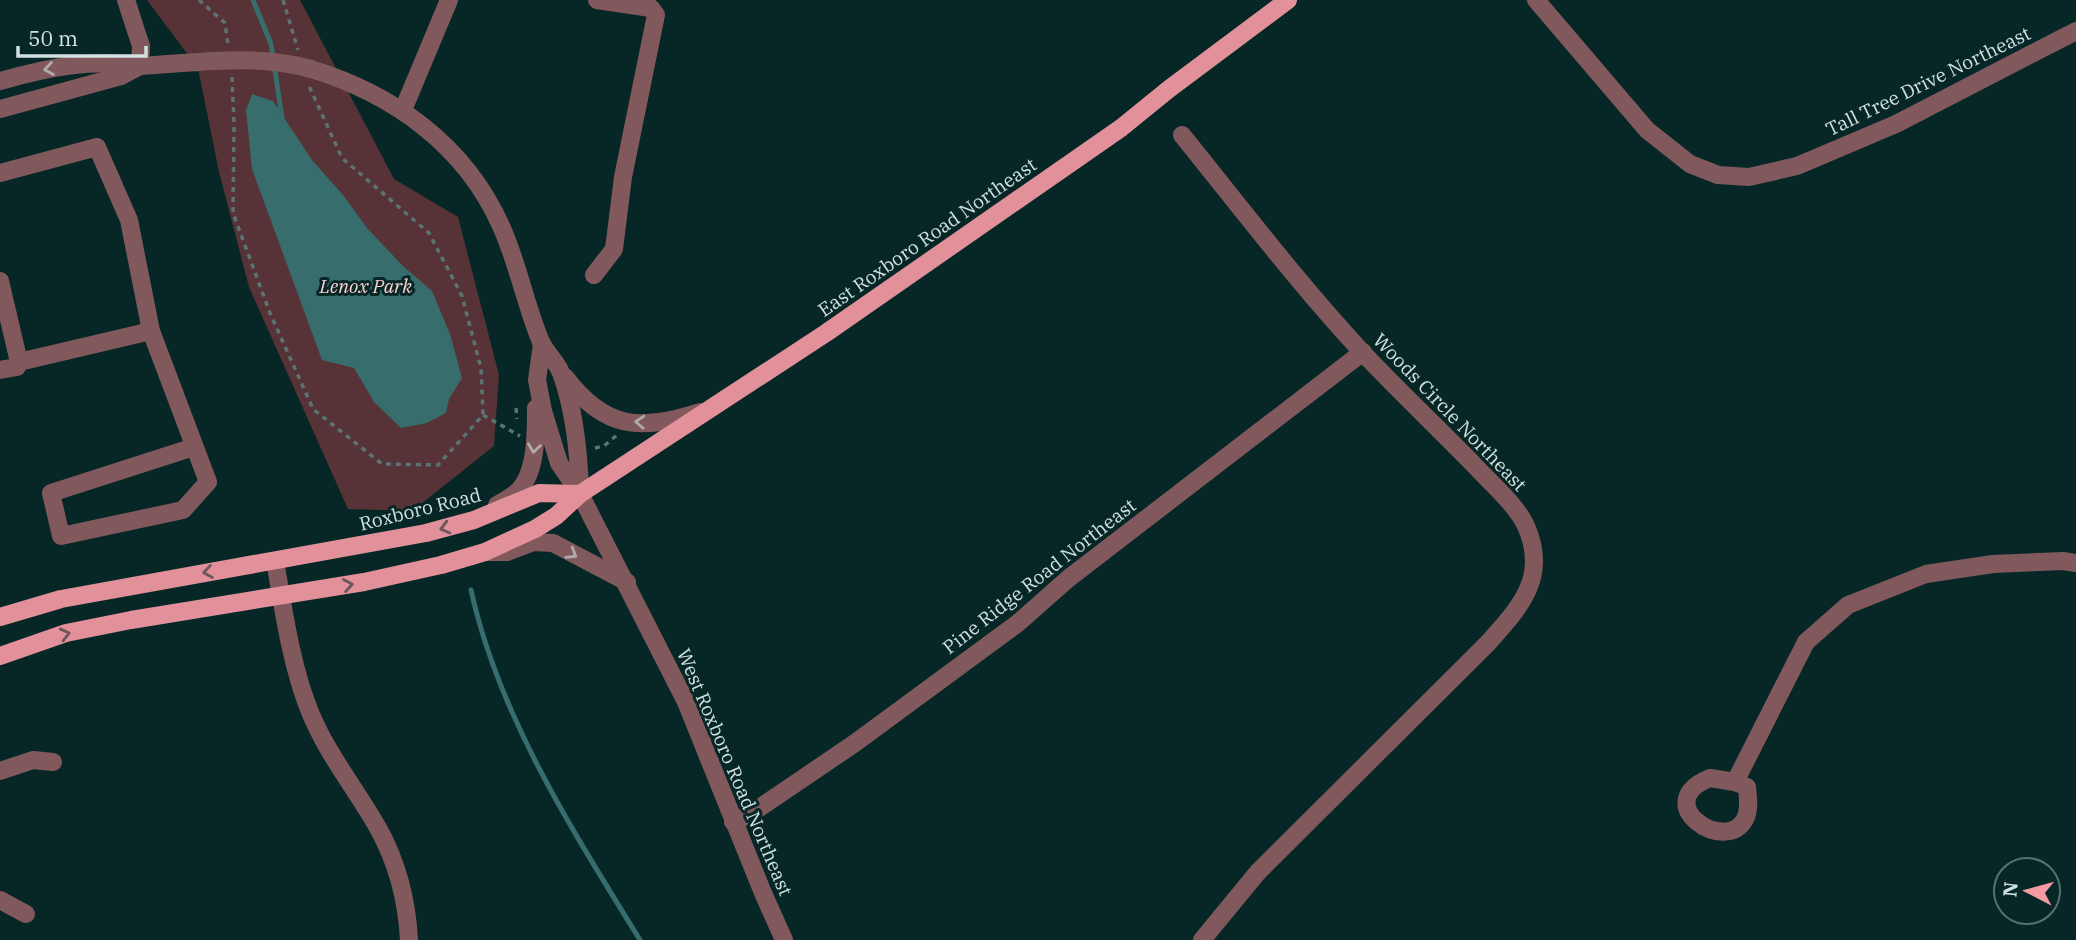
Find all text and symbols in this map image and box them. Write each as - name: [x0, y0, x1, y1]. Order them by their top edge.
- scale bar: [18, 14, 145, 58]
- street label: Tall Tree Drive Northeast: [1822, 21, 2034, 141]
- text: 50 m: [28, 24, 78, 52]
- one-way arrow: [43, 61, 54, 76]
- street label: East Roxboro Road Northeast: [813, 152, 1041, 322]
- park label: Lenox Park: [319, 274, 413, 298]
- street label: Woods Circle Northeast: [1368, 328, 1532, 496]
- one-way arrow: [635, 415, 646, 430]
- one-way arrow: [526, 442, 541, 454]
- street label: Roxboro Road: [357, 482, 483, 536]
- street label: Pine Ridge Road Northeast: [938, 493, 1141, 659]
- one-way arrow: [439, 520, 451, 534]
- one-way arrow: [565, 546, 578, 559]
- one-way arrow: [202, 564, 214, 579]
- one-way arrow: [342, 578, 354, 593]
- one-way arrow: [58, 628, 70, 642]
- street label: West Roxboro Road Northeast: [672, 645, 798, 899]
- north arrow: [1992, 856, 2062, 926]
- text: N: [1997, 880, 2023, 898]

